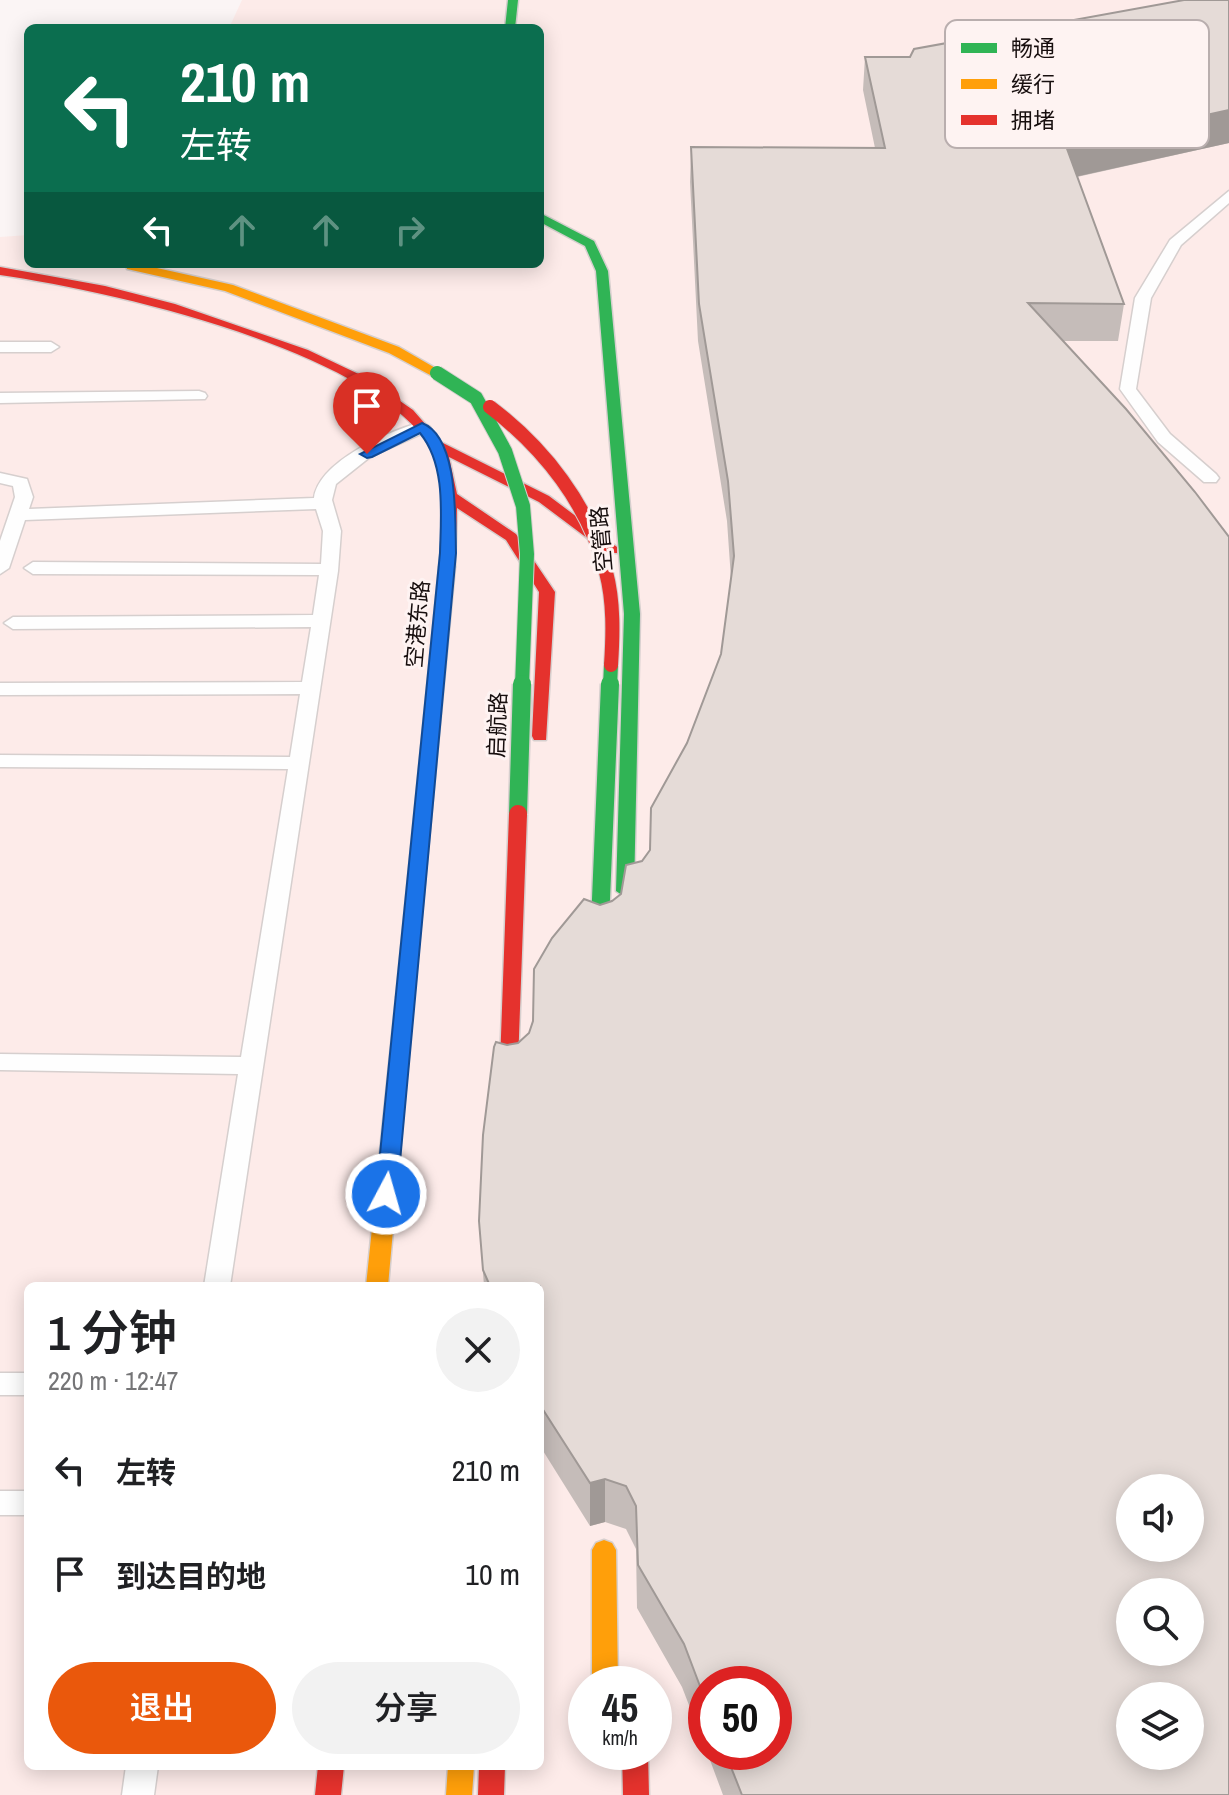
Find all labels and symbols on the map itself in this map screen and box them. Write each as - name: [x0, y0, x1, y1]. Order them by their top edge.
- legend: [945, 20, 1209, 148]
- text: 畅通: [1011, 33, 1055, 63]
- text: 缓行: [1011, 69, 1055, 99]
- text: 拥堵: [1011, 105, 1055, 135]
- pin: [333, 372, 401, 454]
- street label: 空管路: [583, 505, 619, 573]
- street label: 空港东路: [398, 579, 436, 669]
- street label: 启航路: [481, 691, 513, 759]
- position arrow: [344, 1152, 428, 1236]
- speed limit sign: 50: [688, 1666, 792, 1770]

